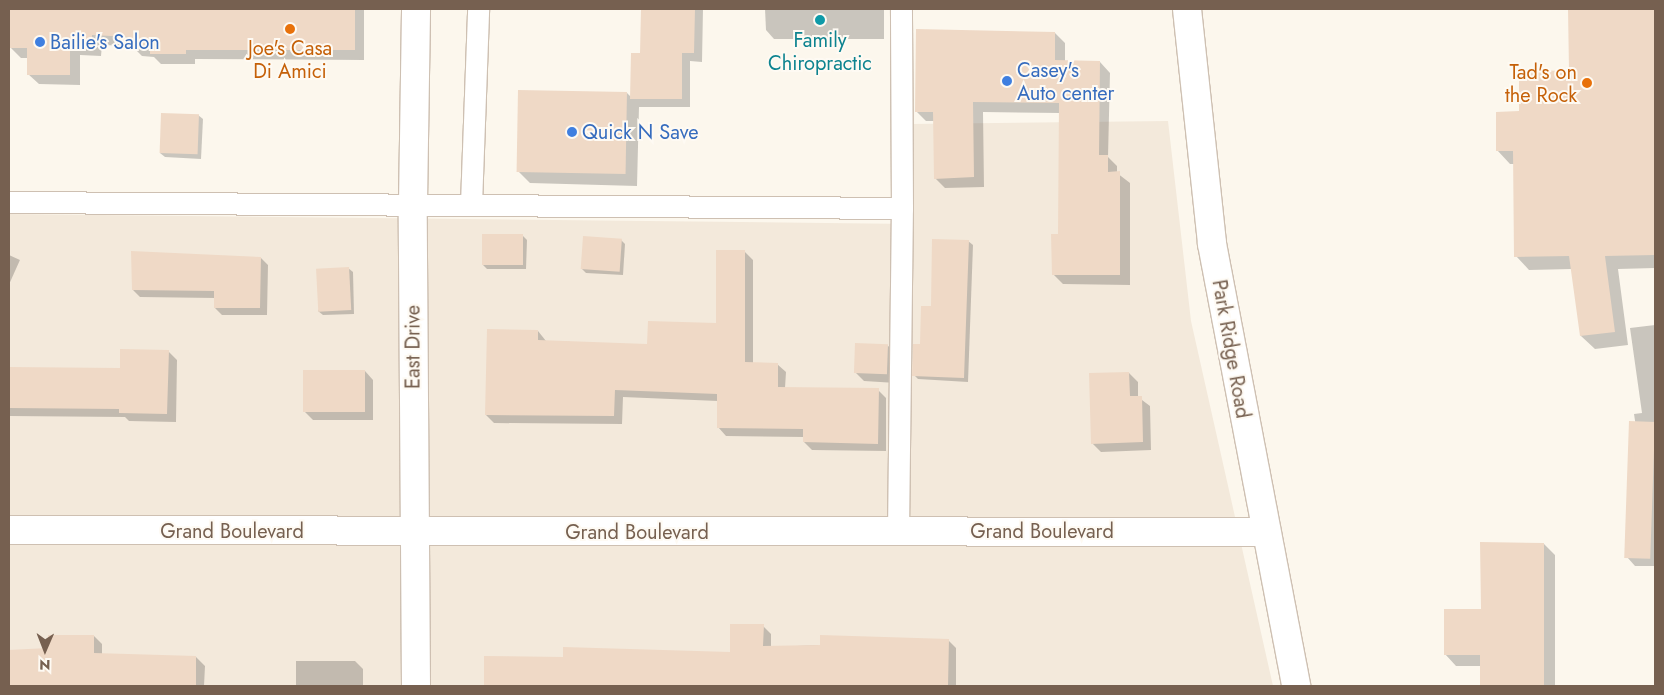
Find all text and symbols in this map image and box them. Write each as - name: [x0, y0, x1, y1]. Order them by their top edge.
- marker: Family Chiropractic: [814, 14, 826, 26]
- marker: Joe's Casa Di Amici: [284, 23, 296, 35]
- place label: Family Chiropractic: [768, 28, 872, 75]
- place label: Bailie's Salon: [50, 30, 160, 54]
- marker: Bailie's Salon: [34, 36, 46, 48]
- place label: Joe's Casa Di Amici: [248, 37, 332, 84]
- place label: Casey's Auto center: [1017, 58, 1114, 105]
- place label: Tad's on the Rock: [1505, 60, 1577, 107]
- marker: Casey's Auto center: [1001, 75, 1013, 87]
- marker: Tad's on the Rock: [1581, 77, 1593, 89]
- place label: Quick N Save: [582, 120, 699, 144]
- marker: Quick N Save: [566, 126, 578, 138]
- street label: Park Ridge Road: [1207, 278, 1255, 420]
- street label: East Drive: [401, 305, 425, 389]
- street label: Grand Boulevard: [160, 519, 304, 543]
- street label: Grand Boulevard: [970, 519, 1114, 543]
- street label: Grand Boulevard: [565, 520, 709, 544]
- north arrow: [20, 625, 70, 675]
- text: N: [39, 655, 50, 675]

